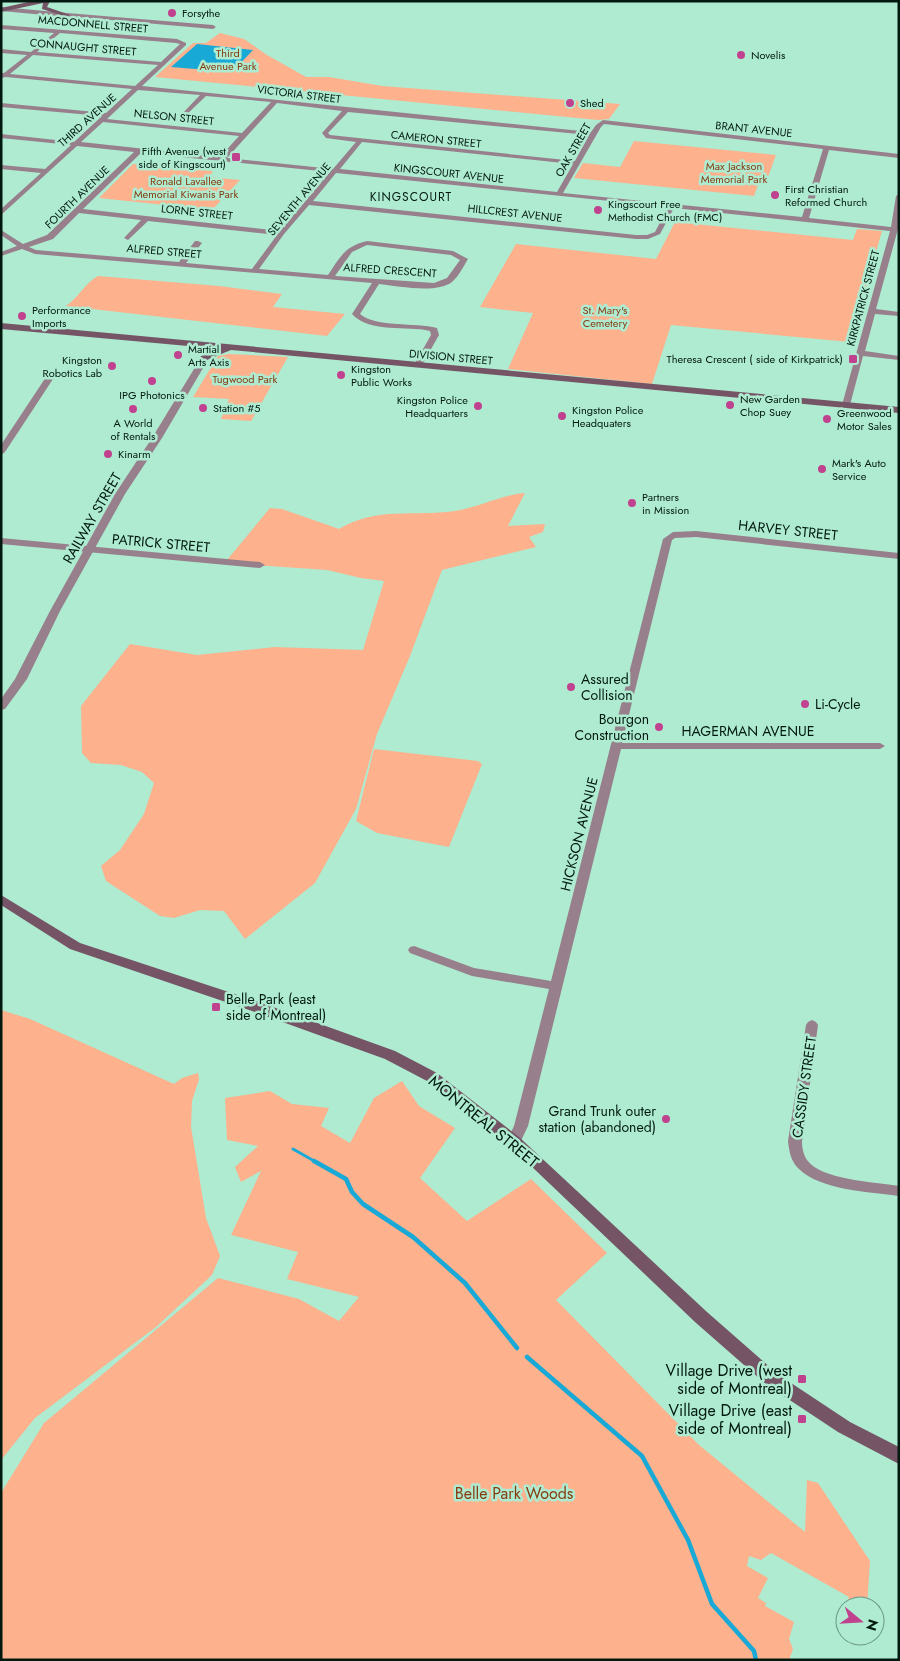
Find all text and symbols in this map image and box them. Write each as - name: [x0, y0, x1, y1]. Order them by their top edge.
- place label: Forsythe: [182, 5, 221, 21]
- marker: Forsythe: [166, 7, 178, 19]
- street label: MACDONNELL STREET: [37, 11, 149, 37]
- street label: CONNAUGHT STREET: [29, 34, 137, 60]
- park label: Third Avenue Park: [199, 45, 257, 74]
- place label: Novelis: [751, 47, 786, 63]
- marker: Novelis: [735, 49, 747, 61]
- street label: VICTORIA STREET: [256, 81, 342, 107]
- street label: THIRD AVENUE: [54, 89, 120, 151]
- place label: Shed: [580, 95, 604, 111]
- marker: Shed: [564, 97, 576, 109]
- street label: NELSON STREET: [133, 105, 215, 129]
- street label: BRANT AVENUE: [715, 117, 793, 141]
- street label: OAK STREET: [551, 120, 595, 180]
- street label: CAMERON STREET: [390, 126, 482, 152]
- place label: Fifth Avenue (west side of Kingscourt): [139, 143, 226, 172]
- marker: Fifth Avenue (west side of Kingscourt): [230, 151, 242, 163]
- park label: Max Jackson Memorial Park: [701, 158, 767, 187]
- street label: SEVENTH AVENUE: [264, 159, 334, 239]
- street label: KINGSCOURT AVENUE: [393, 159, 505, 187]
- street label: FOURTH AVENUE: [41, 162, 113, 232]
- park label: Ronald Lavallee Memorial Kiwanis Park: [134, 173, 239, 202]
- place label: First Christian Reformed Church: [785, 181, 867, 210]
- district label: KINGSCOURT: [370, 188, 452, 206]
- marker: First Christian Reformed Church: [769, 189, 781, 201]
- place label: Kingscourt Free Methodist Church (FMC): [608, 196, 722, 225]
- street label: LORNE STREET: [160, 200, 234, 224]
- street label: HILLCREST AVENUE: [467, 200, 563, 226]
- marker: Kingscourt Free Methodist Church (FMC): [592, 204, 604, 216]
- street label: ALFRED STREET: [126, 240, 202, 262]
- street label: KIRKPATRICK STREET: [843, 248, 883, 348]
- street label: ALFRED CRESCENT: [343, 259, 437, 281]
- place label: Performance Imports: [32, 302, 91, 331]
- park label: St. Mary's Cemetery: [583, 302, 628, 331]
- marker: Performance Imports: [16, 310, 28, 322]
- place label: Martial Arts Axis: [188, 341, 230, 370]
- street label: DIVISION STREET: [409, 345, 493, 369]
- marker: Martial Arts Axis: [172, 349, 184, 361]
- place label: Theresa Crescent ( side of Kirkpatrick): [667, 351, 843, 367]
- place label: Kingston Robotics Lab: [43, 352, 102, 381]
- marker: Theresa Crescent ( side of Kirkpatrick): [847, 353, 859, 365]
- marker: Kingston Robotics Lab: [106, 360, 118, 372]
- place label: Kingston Public Works: [351, 361, 412, 390]
- marker: Kingston Public Works: [335, 369, 347, 381]
- park label: Tugwood Park: [213, 371, 278, 387]
- marker: IPG Photonics: [146, 375, 158, 387]
- place label: IPG Photonics: [119, 387, 185, 403]
- place label: New Garden Chop Suey: [740, 391, 800, 420]
- place label: Kingston Police Headquarters: [397, 392, 469, 421]
- marker: New Garden Chop Suey: [724, 399, 736, 411]
- place label: Station #5: [213, 400, 260, 416]
- marker: Kingston Police Headquarters: [472, 400, 484, 412]
- marker: Station #5: [197, 402, 209, 414]
- place label: Kingston Police Headquaters: [572, 402, 644, 431]
- marker: A World of Rentals: [127, 403, 139, 415]
- place label: Greenwood Motor Sales: [837, 405, 892, 434]
- marker: Kingston Police Headquaters: [556, 410, 568, 422]
- marker: Greenwood Motor Sales: [821, 413, 833, 425]
- place label: A World of Rentals: [111, 415, 156, 444]
- place label: Kinarm: [118, 446, 151, 462]
- marker: Kinarm: [102, 448, 114, 460]
- place label: Mark's Auto Service: [832, 455, 886, 484]
- marker: Mark's Auto Service: [816, 463, 828, 475]
- street label: RAILWAY STREET: [58, 468, 126, 567]
- place label: Partners in Mission: [642, 489, 689, 518]
- marker: Partners in Mission: [626, 497, 638, 509]
- street label: HARVEY STREET: [737, 515, 839, 545]
- street label: PATRICK STREET: [111, 529, 211, 557]
- place label: Assured Collision: [581, 669, 633, 705]
- marker: Assured Collision: [565, 681, 577, 693]
- place label: Li-Cycle: [815, 694, 861, 714]
- marker: Li-Cycle: [799, 698, 811, 710]
- place label: Bourgon Construction: [575, 709, 649, 745]
- marker: Bourgon Construction: [653, 721, 665, 733]
- street label: HAGERMAN AVENUE: [682, 721, 814, 741]
- street label: HICKSON AVENUE: [555, 775, 603, 893]
- place label: Belle Park (east side of Montreal): [226, 989, 326, 1025]
- marker: Belle Park (east side of Montreal): [210, 1001, 222, 1013]
- street label: CASSIDY STREET: [787, 1034, 821, 1139]
- street label: MONTREAL STREET: [424, 1070, 544, 1173]
- place label: Grand Trunk outer station (abandoned): [538, 1101, 656, 1137]
- marker: Grand Trunk outer station (abandoned): [660, 1113, 672, 1125]
- place label: Village Drive (west side of Montreal): [666, 1359, 792, 1400]
- marker: Village Drive (west side of Montreal): [796, 1373, 808, 1385]
- place label: Village Drive (east side of Montreal): [669, 1399, 792, 1440]
- marker: Village Drive (east side of Montreal): [796, 1413, 808, 1425]
- park label: Belle Park Woods: [455, 1482, 573, 1505]
- north arrow: [835, 1596, 885, 1646]
- text: N: [861, 1617, 884, 1633]

